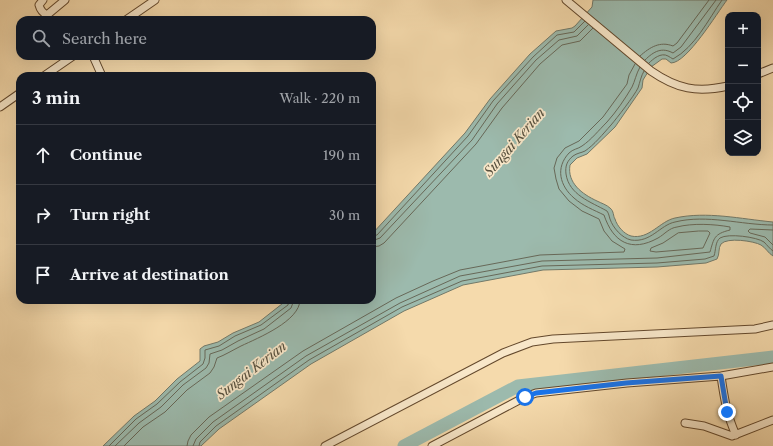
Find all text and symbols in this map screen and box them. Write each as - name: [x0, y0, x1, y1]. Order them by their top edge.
- map controls: [725, 12, 761, 156]
- button: +: [725, 12, 761, 48]
- search box: [16, 16, 376, 60]
- icon: search: [30, 27, 52, 49]
- text: Search here: [62, 29, 147, 48]
- button: −: [725, 48, 761, 84]
- button: locate: [725, 84, 761, 120]
- text: 3 min: [32, 88, 81, 108]
- text: Walk · 220 m: [280, 90, 360, 106]
- water label: Sungai Kerian: [480, 105, 548, 180]
- button: layers: [725, 120, 761, 156]
- icon: ahead: [32, 144, 54, 166]
- text: Continue: [70, 145, 142, 164]
- text: 190 m: [323, 147, 360, 163]
- icon: right: [32, 204, 54, 226]
- text: Turn right: [70, 205, 150, 224]
- text: 30 m: [329, 207, 360, 223]
- icon: arrive: [32, 264, 54, 286]
- text: Arrive at destination: [70, 265, 229, 284]
- water label: Sungai Kerian: [212, 338, 289, 403]
- route start: [516, 388, 534, 406]
- route end: [718, 403, 736, 421]

